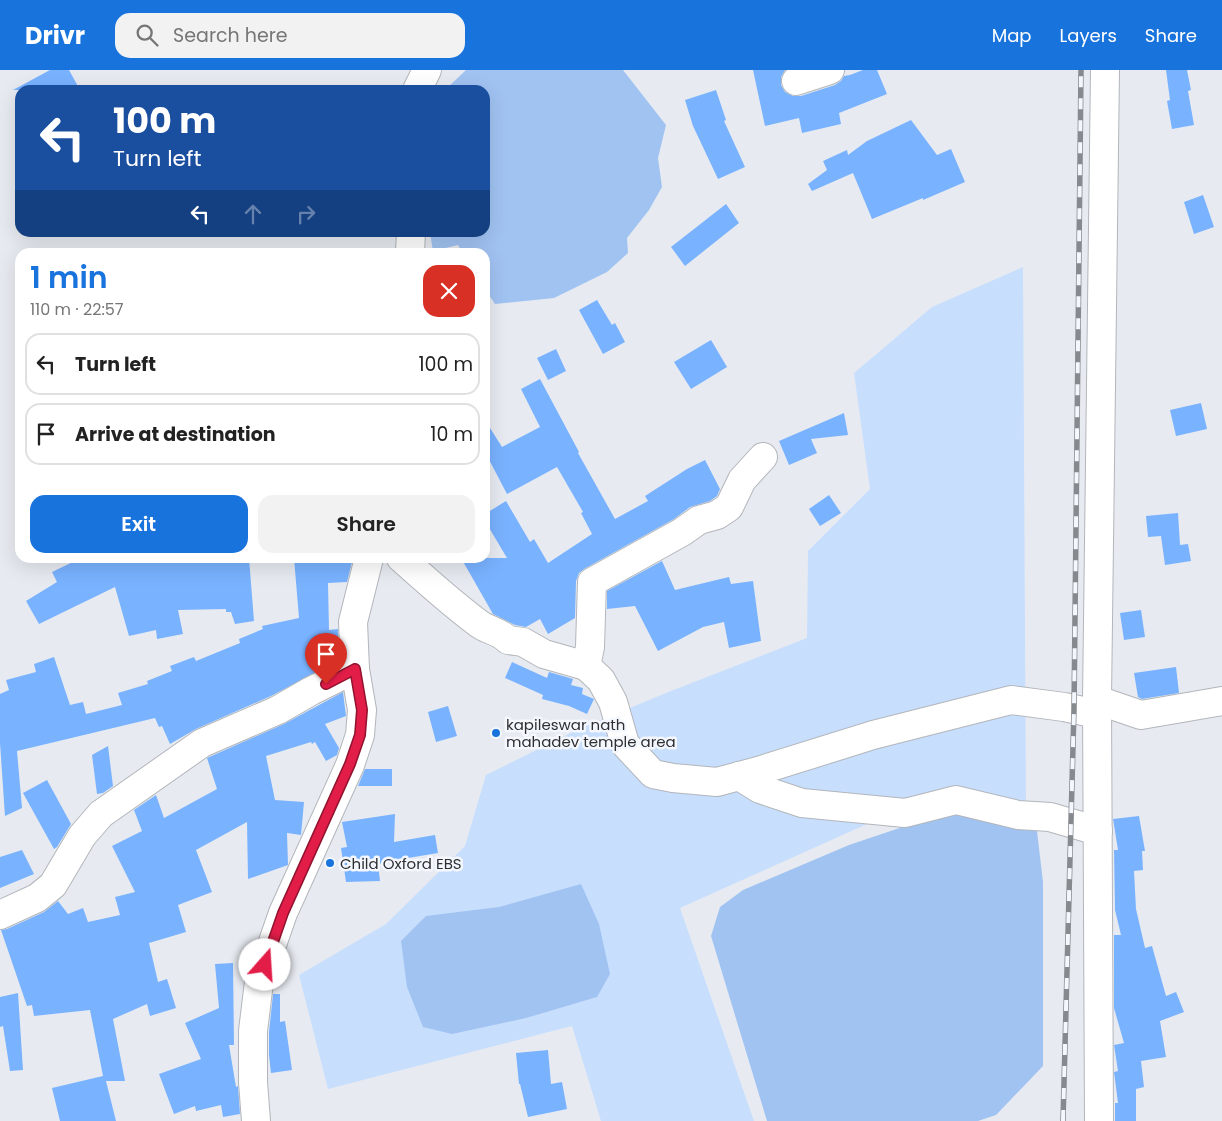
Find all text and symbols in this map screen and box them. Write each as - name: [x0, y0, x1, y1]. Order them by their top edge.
- search box: [115, 13, 465, 58]
- text: Drivr: [25, 19, 85, 52]
- icon: search: [133, 21, 161, 49]
- text: Search here: [173, 22, 288, 49]
- text: Map: [992, 23, 1032, 48]
- text: Layers: [1060, 23, 1117, 48]
- text: Share: [1145, 23, 1197, 48]
- text: 100 m: [113, 96, 216, 145]
- icon: left: [30, 105, 95, 170]
- text: Turn left: [113, 143, 201, 174]
- icon: left: [186, 200, 214, 228]
- icon: ahead: [239, 200, 267, 228]
- icon: right: [292, 200, 320, 228]
- text: 1 min: [30, 256, 108, 299]
- button: close: [423, 265, 475, 317]
- text: 110 m · 22:57: [30, 298, 124, 321]
- icon: left: [32, 350, 60, 378]
- text: Turn left: [75, 351, 156, 378]
- text: 100 m: [418, 351, 473, 378]
- icon: arrive: [32, 420, 60, 448]
- text: Arrive at destination: [75, 421, 276, 448]
- text: 10 m: [430, 421, 473, 448]
- button: Exit: [30, 495, 248, 553]
- button: Share: [258, 495, 475, 553]
- pin: [305, 633, 347, 684]
- icon: arrive: [312, 640, 340, 668]
- place label: kapileswar nath mahadev temple area: [506, 714, 676, 752]
- marker: kapileswar nath mahadev temple area: [490, 727, 502, 739]
- place label: Child Oxford EBS: [340, 853, 462, 874]
- marker: Child Oxford EBS: [324, 857, 336, 869]
- position arrow: [238, 938, 290, 990]

